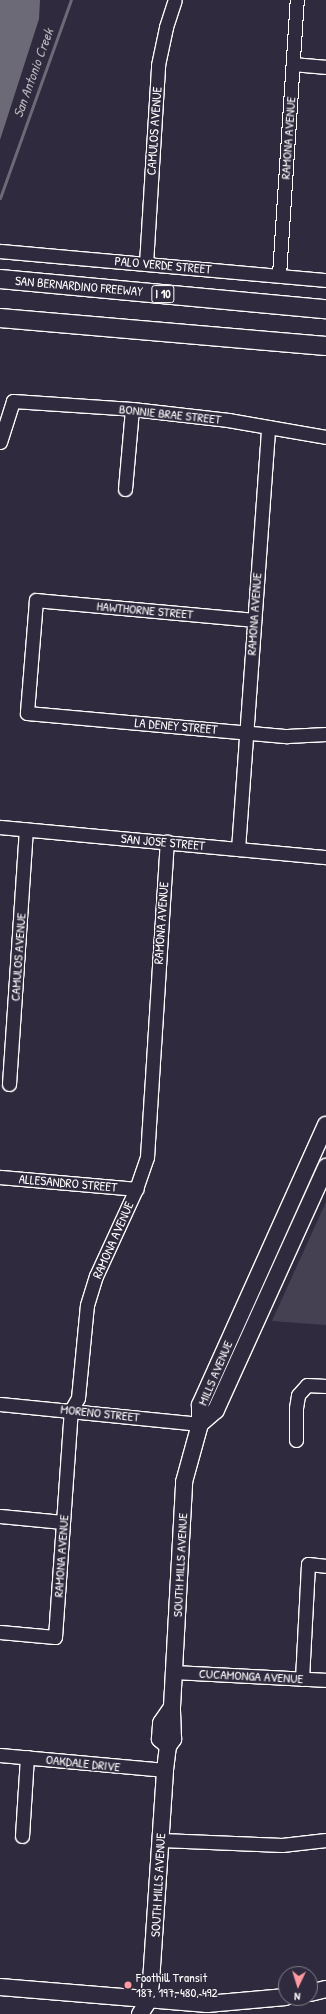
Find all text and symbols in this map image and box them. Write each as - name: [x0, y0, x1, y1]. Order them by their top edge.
- water label: San Antonio Creek: [9, 26, 57, 120]
- street label: CAMULOS AVENUE: [143, 86, 165, 176]
- street label: RAMONA AVENUE: [277, 96, 299, 180]
- street label: PALO VERDE STREET: [114, 253, 212, 277]
- street label: SAN BERNARDINO FREEWAY: [14, 273, 144, 299]
- road number: I 10: [151, 284, 175, 304]
- street label: BONNIE BRAE STREET: [118, 401, 222, 427]
- street label: RAMONA AVENUE: [243, 572, 265, 656]
- street label: HAWTHORNE STREET: [96, 598, 194, 622]
- street label: LA DENEY STREET: [134, 715, 218, 737]
- street label: SAN JOSE STREET: [120, 831, 206, 853]
- street label: RAMONA AVENUE: [150, 881, 172, 965]
- street label: CAMULOS AVENUE: [7, 912, 29, 1002]
- street label: ALLESANDRO STREET: [18, 1171, 118, 1195]
- street label: RAMONA AVENUE: [89, 1199, 137, 1281]
- street label: MILLS AVENUE: [194, 1338, 236, 1408]
- street label: MORENO STREET: [60, 1401, 140, 1425]
- street label: SOUTH MILLS AVENUE: [169, 1513, 191, 1617]
- street label: RAMONA AVENUE: [50, 1514, 72, 1598]
- street label: CUCAMONGA AVENUE: [198, 1665, 304, 1687]
- street label: OAKDALE DRIVE: [45, 1751, 121, 1775]
- street label: SOUTH MILLS AVENUE: [147, 1833, 169, 1937]
- north arrow: [278, 1966, 318, 2006]
- place label: Foothill Transit 187, 197, 480, 492: [136, 1970, 218, 2001]
- marker: Foothill Transit 187, 197, 480, 492: [123, 1980, 133, 1990]
- text: N: [294, 1990, 301, 2004]

